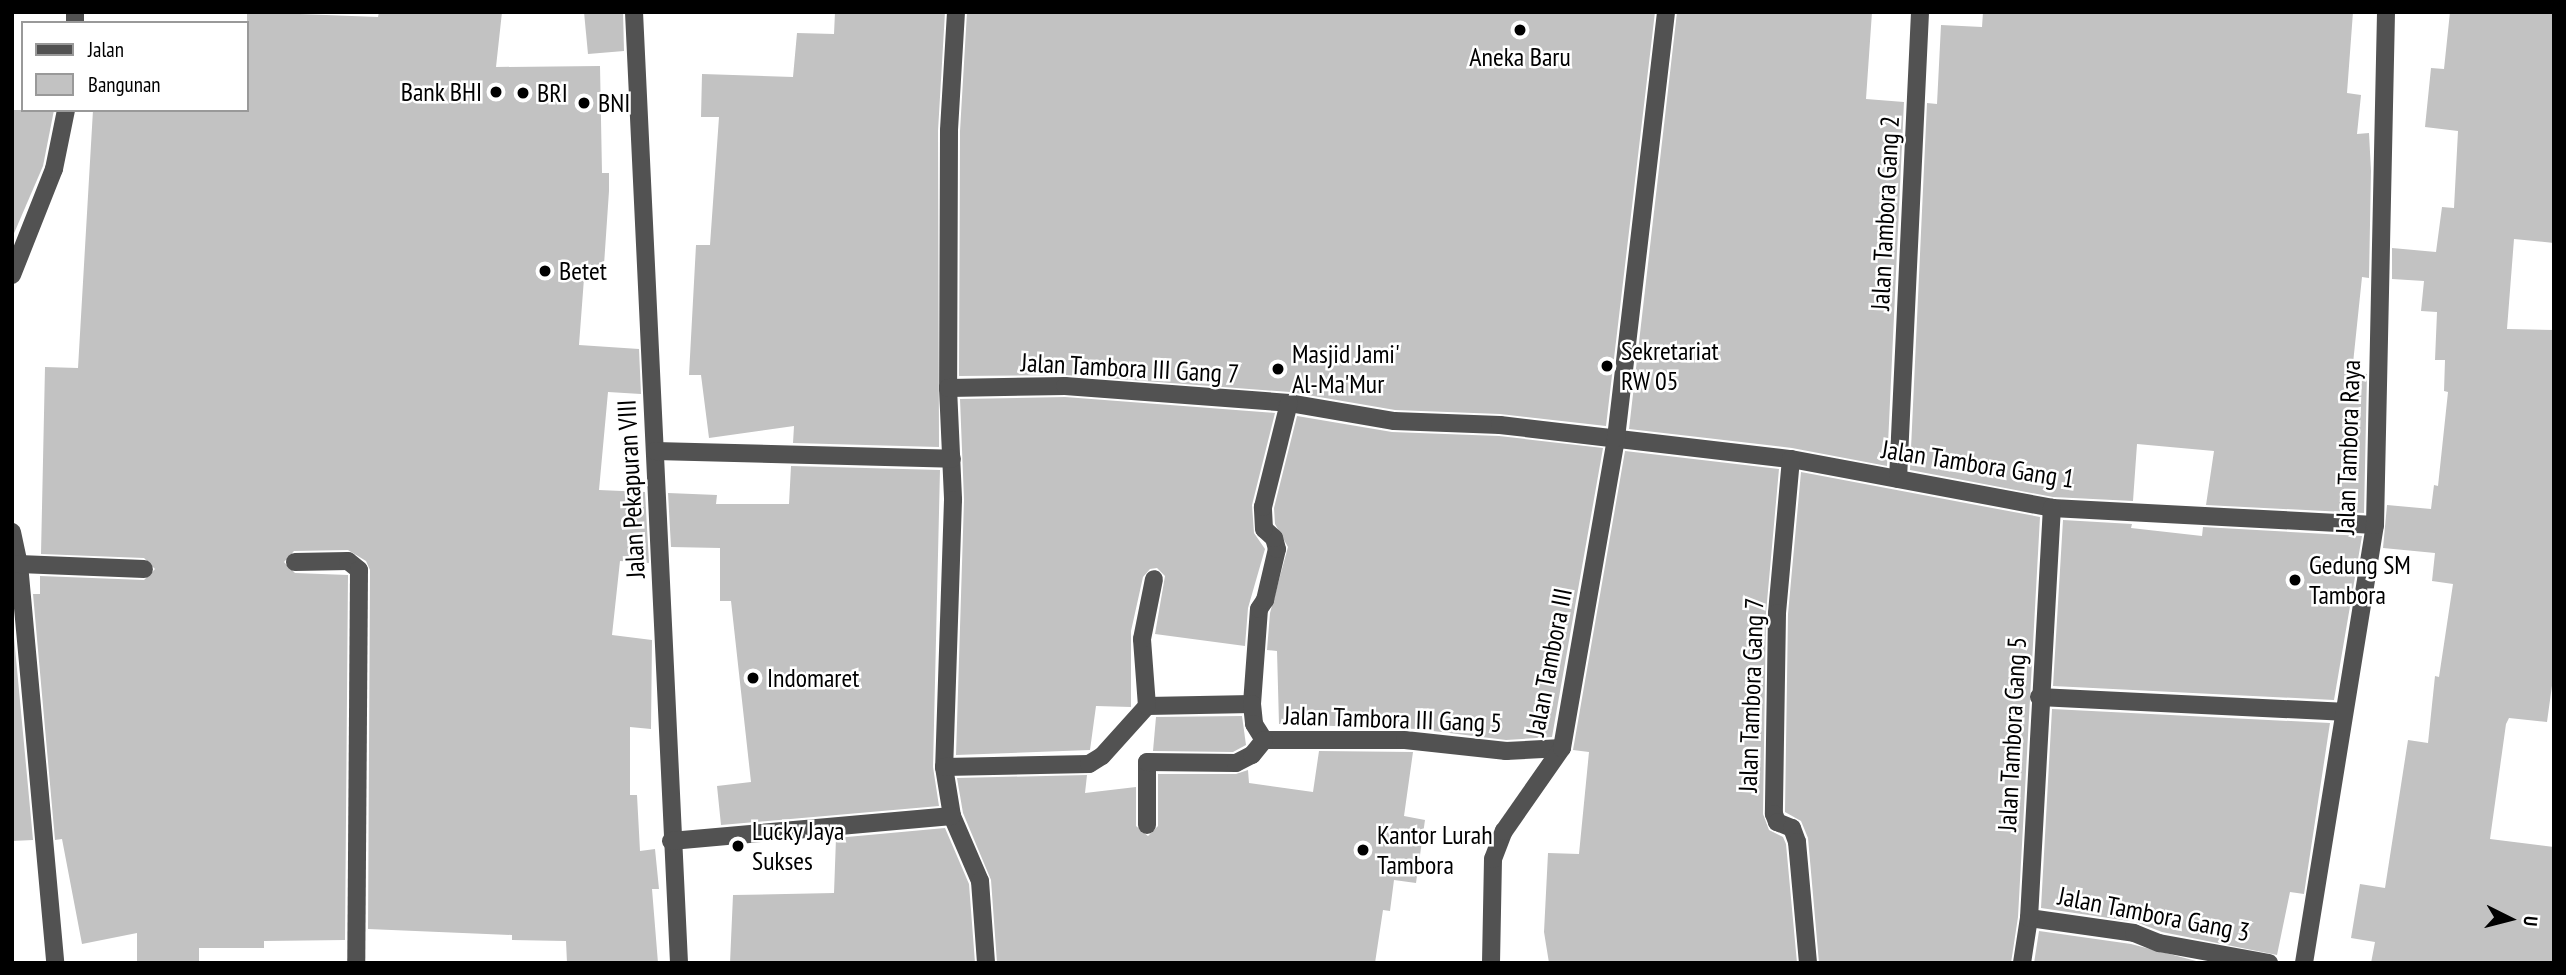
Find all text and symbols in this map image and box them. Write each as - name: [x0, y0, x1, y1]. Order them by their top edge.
- legend: [21, 21, 248, 112]
- marker: Aneka Baru: [1512, 22, 1528, 38]
- text: Jalan: [88, 36, 124, 63]
- place label: Aneka Baru: [1469, 41, 1571, 73]
- text: Bangunan: [88, 71, 161, 98]
- place label: Bank BHI: [400, 76, 482, 108]
- place label: BRI: [537, 77, 568, 109]
- marker: Bank BHI: [488, 84, 504, 100]
- marker: BRI: [515, 85, 531, 101]
- place label: BNI: [598, 87, 630, 119]
- marker: BNI: [576, 95, 592, 111]
- street label: Jalan Tambora Gang 2: [1864, 115, 1906, 311]
- place label: Betet: [559, 255, 607, 287]
- marker: Betet: [537, 263, 553, 279]
- place label: Sekretariat RW 05: [1621, 335, 1719, 396]
- place label: Masjid Jami' Al-Ma'Mur: [1292, 338, 1400, 400]
- street label: Jalan Tambora III Gang 7: [1020, 347, 1240, 389]
- marker: Sekretariat RW 05: [1599, 358, 1615, 374]
- street label: Jalan Tambora Raya: [2329, 359, 2367, 535]
- marker: Masjid Jami' Al-Ma'Mur: [1270, 361, 1286, 377]
- street label: Jalan Pekapuran VIII: [611, 399, 651, 579]
- street label: Jalan Tambora Gang 1: [1879, 433, 2077, 495]
- place label: Gedung SM Tambora: [2309, 549, 2411, 610]
- marker: Gedung SM Tambora: [2287, 572, 2303, 588]
- street label: Jalan Tambora III: [1519, 585, 1579, 739]
- street label: Jalan Tambora Gang 7: [1732, 597, 1770, 793]
- street label: Jalan Tambora Gang 5: [1991, 636, 2033, 832]
- place label: Indomaret: [767, 662, 859, 694]
- marker: Indomaret: [745, 670, 761, 686]
- street label: Jalan Tambora III Gang 5: [1283, 700, 1503, 738]
- place label: Lucky Jaya Sukses: [752, 815, 845, 876]
- place label: Kantor Lurah Tambora: [1377, 819, 1493, 880]
- marker: Lucky Jaya Sukses: [730, 838, 746, 854]
- marker: Kantor Lurah Tambora: [1355, 842, 1371, 858]
- street label: Jalan Tambora Gang 3: [2055, 880, 2253, 948]
- north arrow: [2475, 884, 2545, 954]
- text: U: [2518, 915, 2543, 927]

